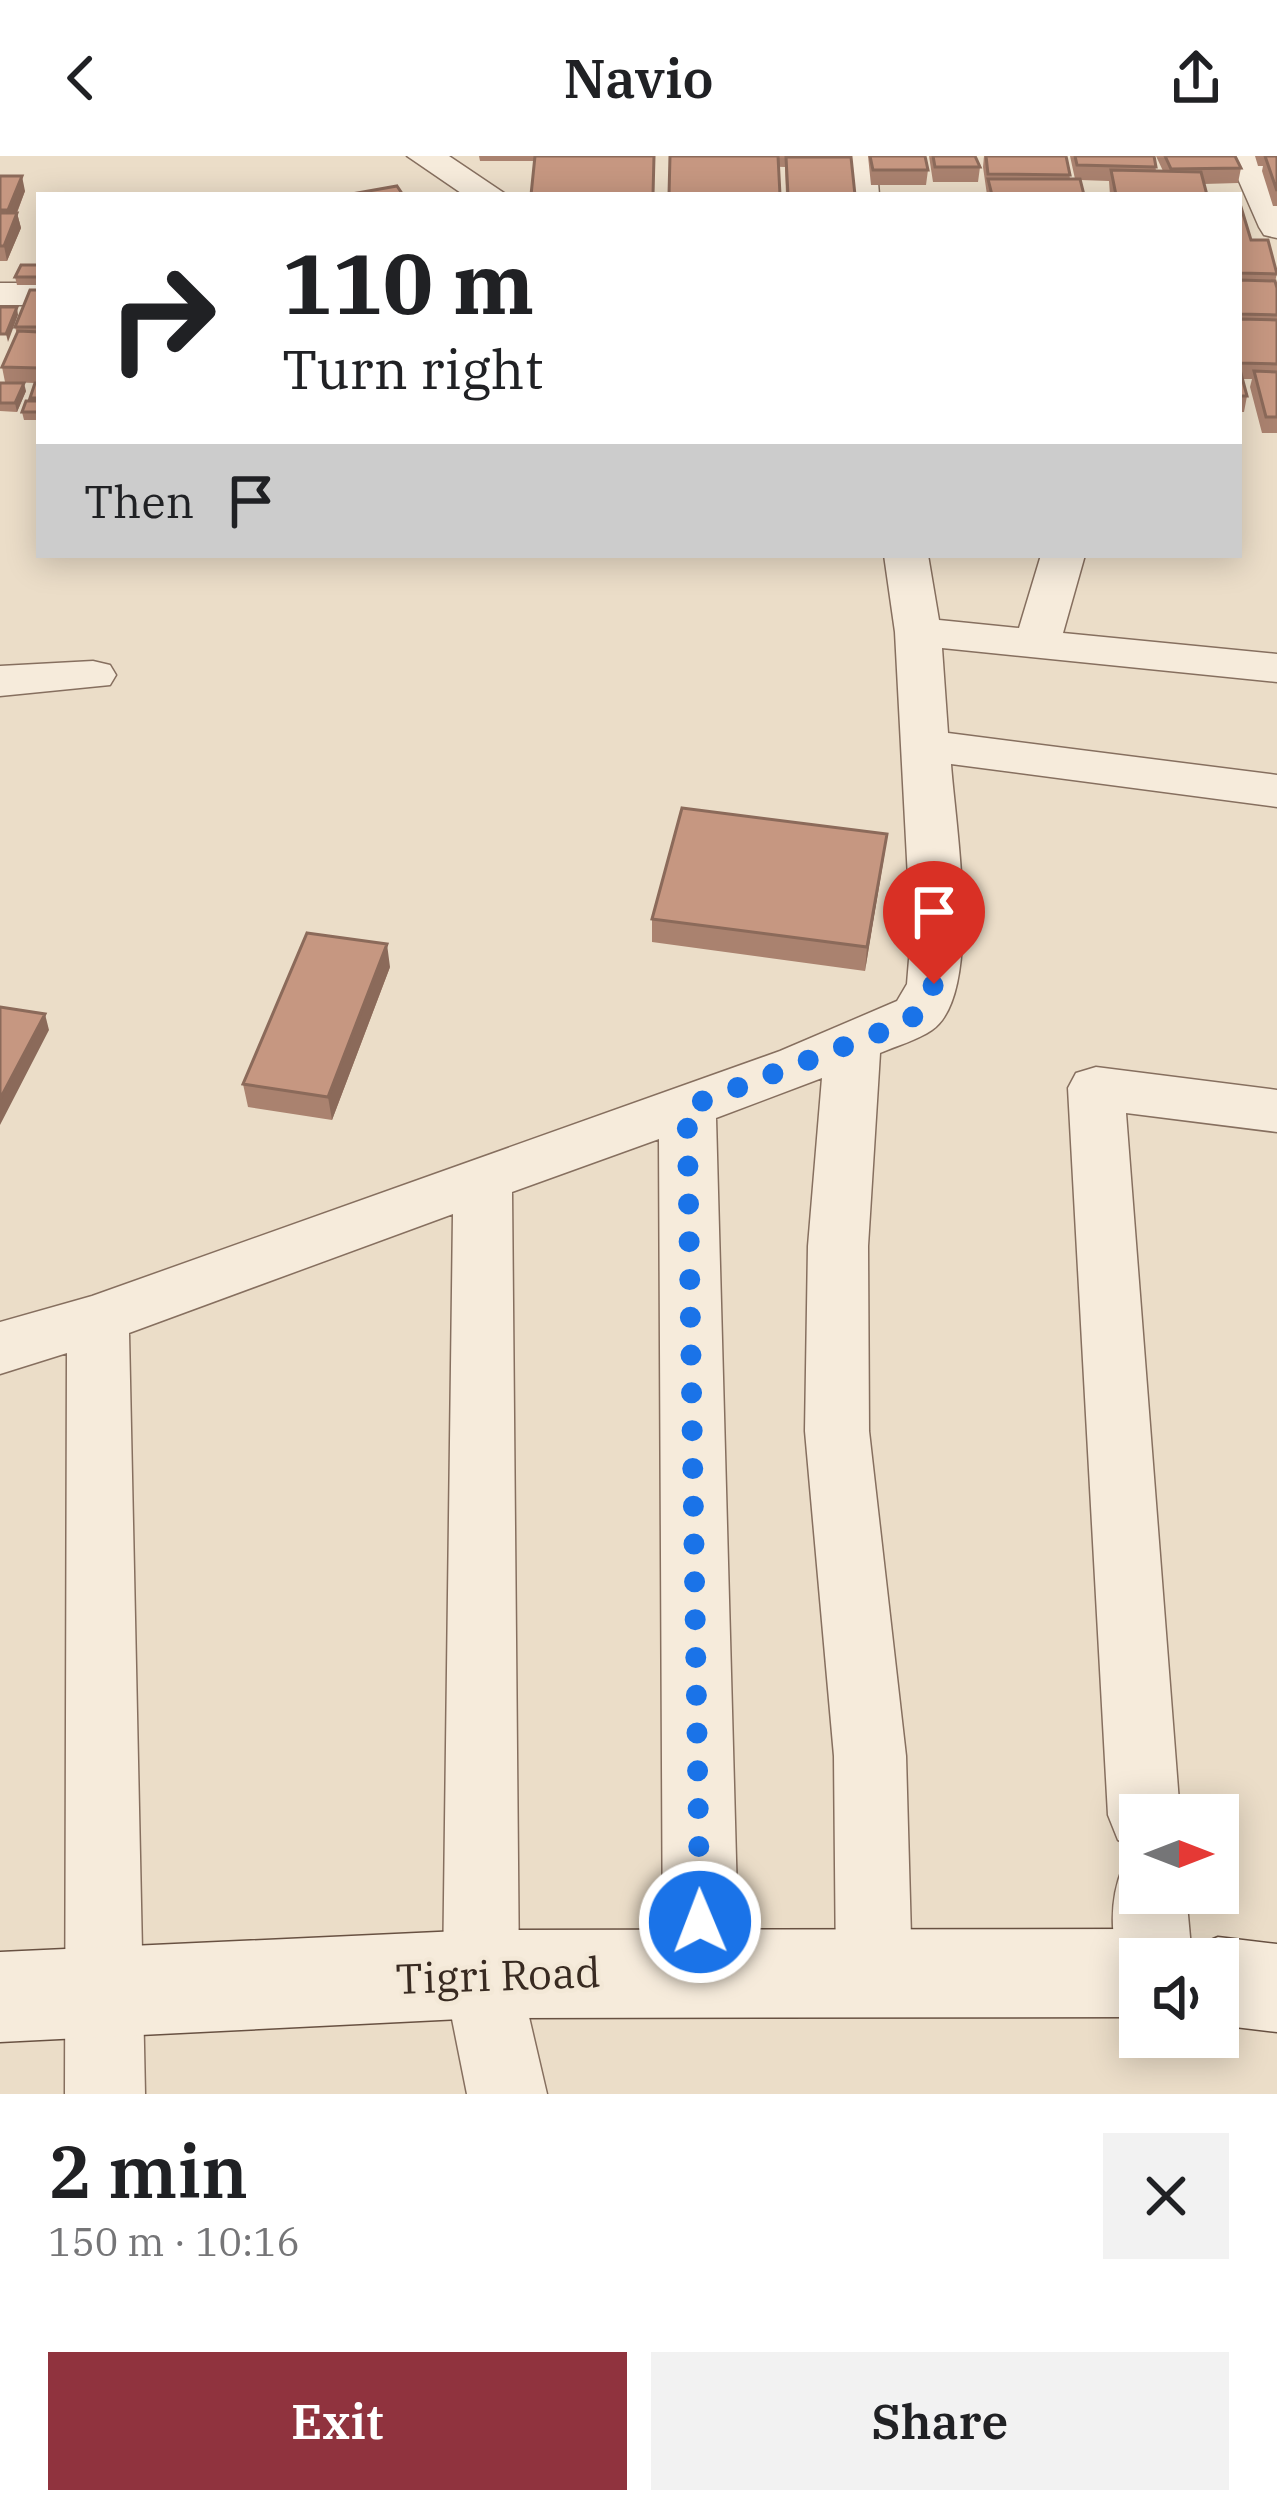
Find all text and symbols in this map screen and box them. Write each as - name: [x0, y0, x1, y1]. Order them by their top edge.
- text: Navio: [563, 43, 714, 113]
- icon: back: [48, 45, 114, 111]
- icon: share: [1163, 45, 1229, 111]
- text: 110 m: [282, 228, 534, 337]
- icon: right: [84, 240, 240, 396]
- text: Turn right: [282, 334, 544, 404]
- icon: arrive: [218, 468, 284, 534]
- text: Then: [84, 472, 194, 530]
- pin: [883, 861, 985, 984]
- icon: arrive: [901, 879, 967, 945]
- north arrow: [1119, 1794, 1239, 1914]
- map controls: [1119, 1794, 1239, 2058]
- position arrow: [637, 1859, 763, 1985]
- button: sound: [1119, 1938, 1239, 2058]
- street label: Tigri Road: [394, 1944, 602, 2006]
- text: 2 min: [48, 2124, 248, 2218]
- button: close: [1103, 2133, 1229, 2259]
- text: 150 m · 10:16: [48, 2216, 300, 2267]
- button: Exit: [48, 2352, 627, 2490]
- button: Share: [651, 2352, 1229, 2490]

